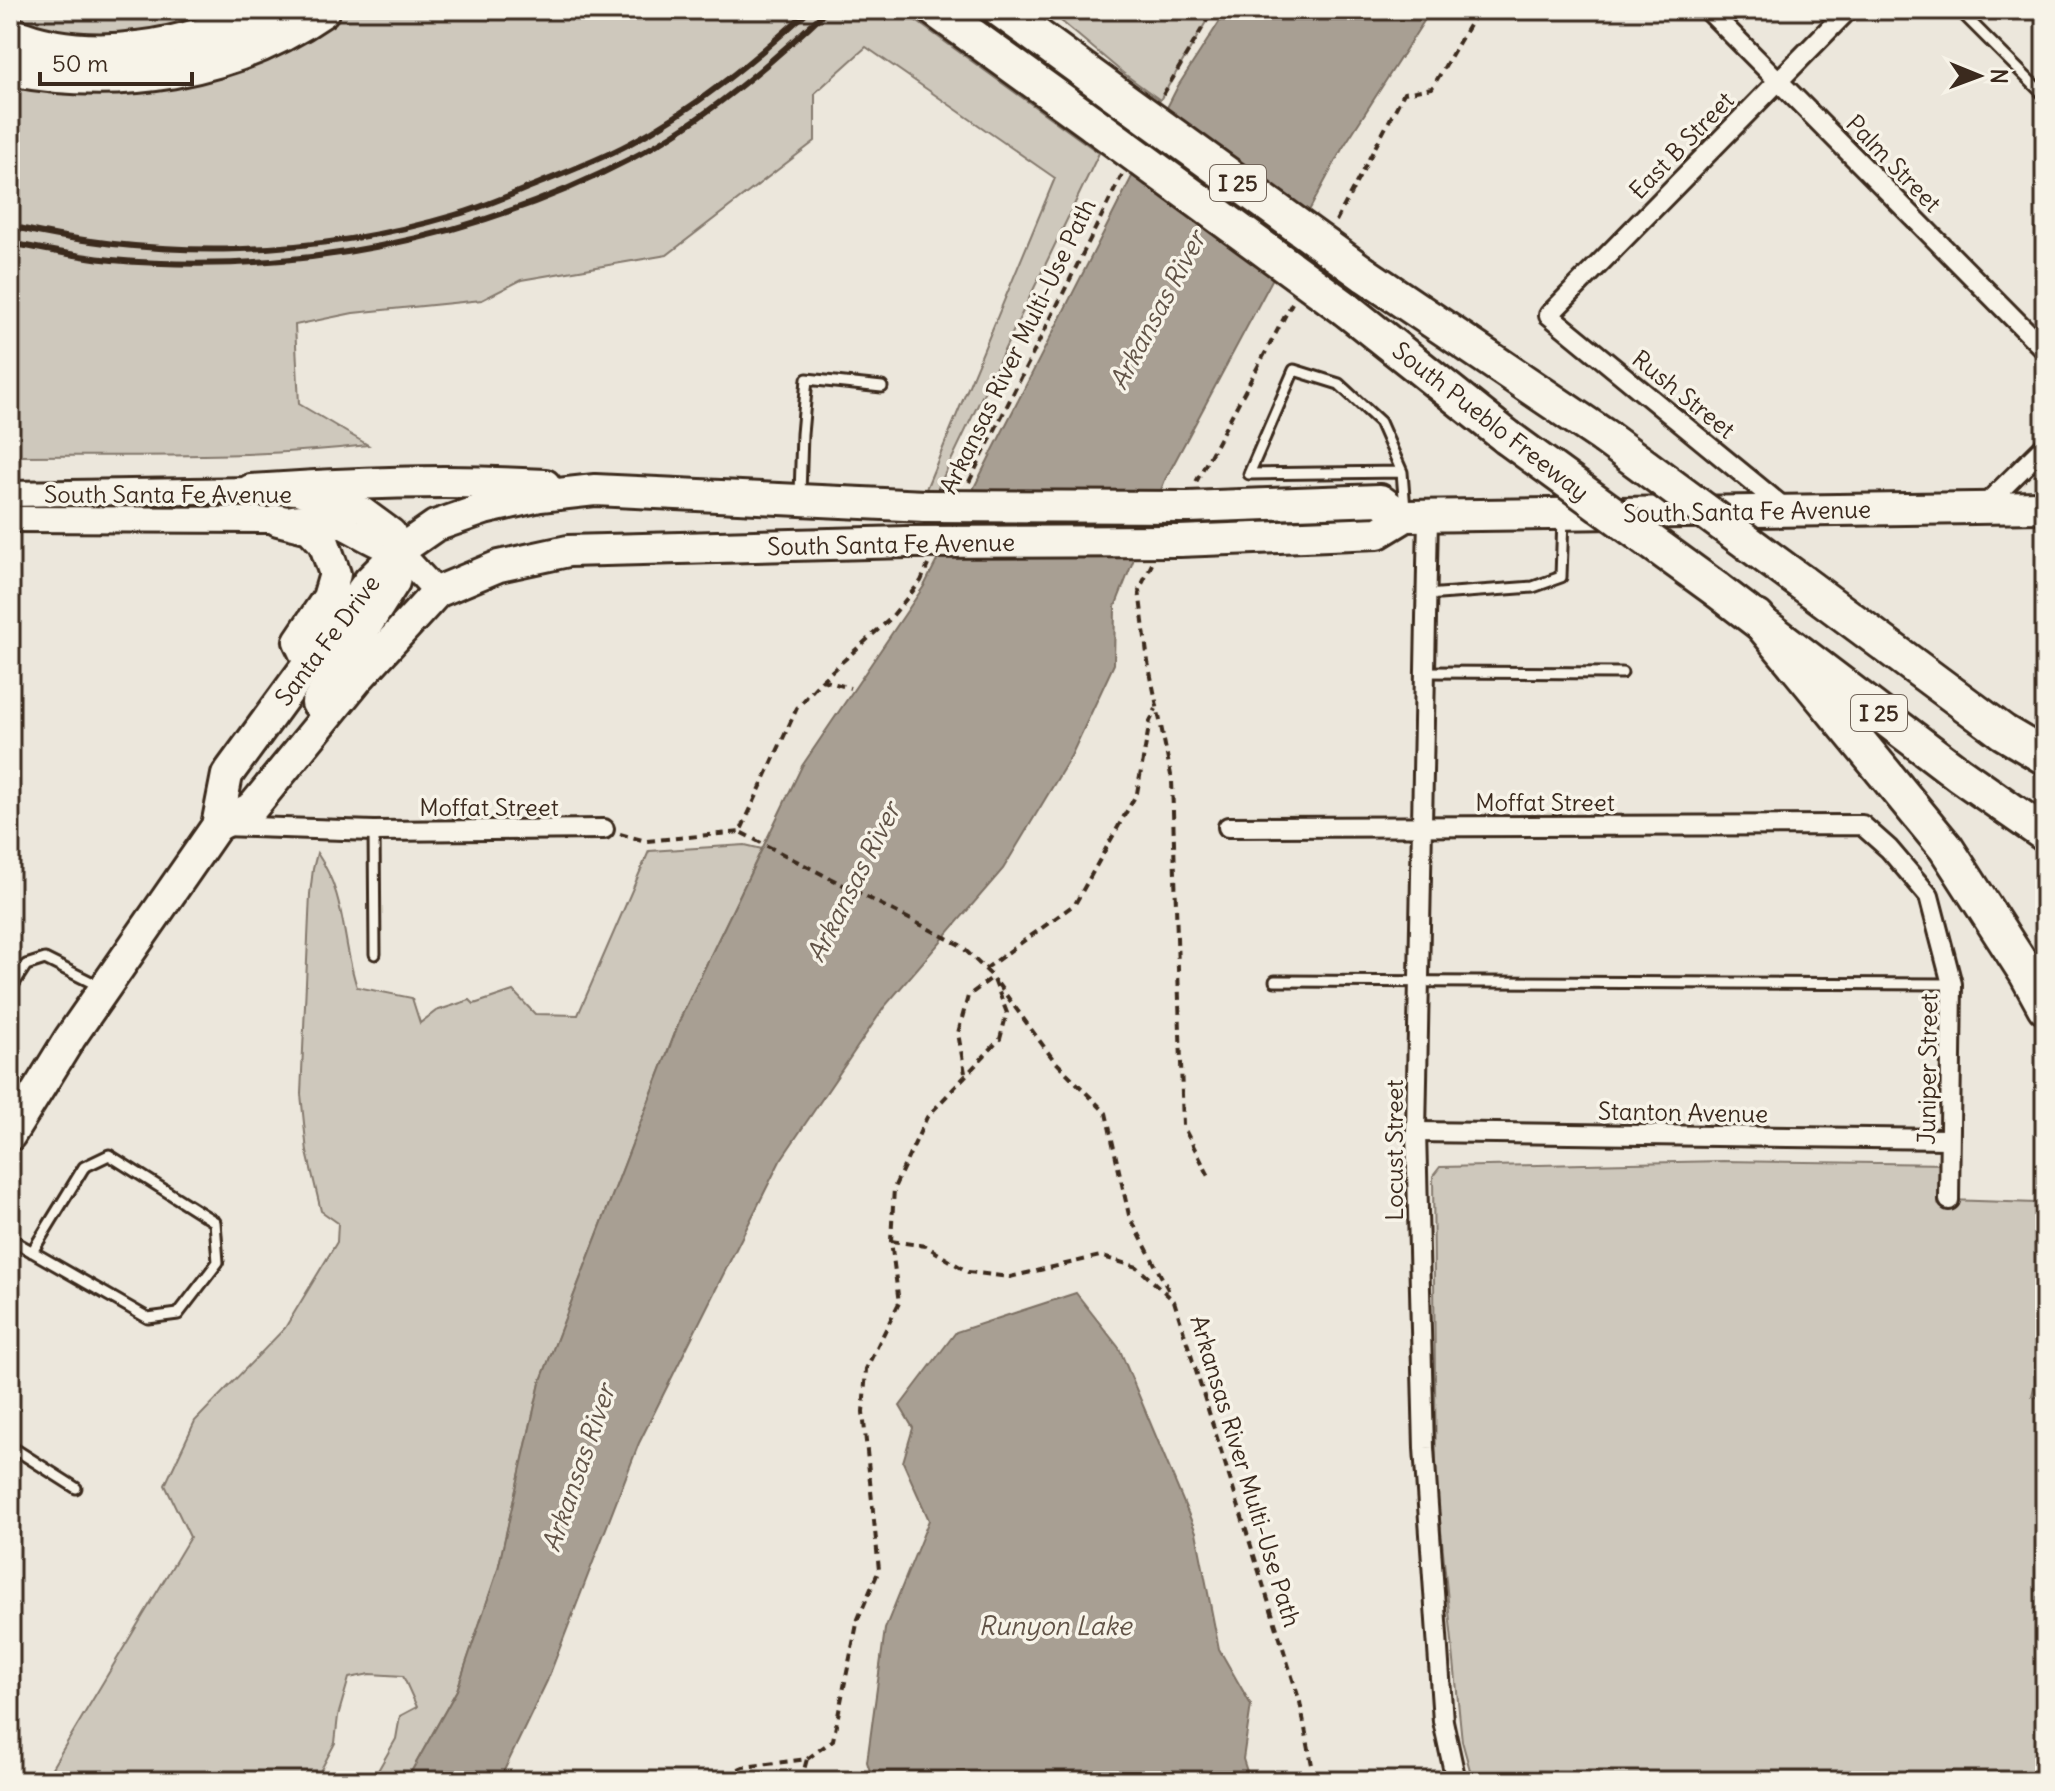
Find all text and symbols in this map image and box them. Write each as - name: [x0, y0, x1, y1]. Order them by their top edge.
- scale bar: [40, 36, 192, 86]
- north arrow: [1939, 36, 2019, 116]
- text: 50 m: [52, 48, 108, 78]
- text: N: [1985, 69, 2013, 84]
- street label: East B Street: [1622, 85, 1740, 205]
- street label: Palm Street: [1840, 108, 1948, 218]
- road number: I 25: [1210, 165, 1266, 201]
- street label: Arkansas River Multi-Use Path: [932, 194, 1102, 498]
- water label: Arkansas River: [1101, 222, 1214, 395]
- street label: South Pueblo Freeway: [1387, 335, 1595, 507]
- street label: Rush Street: [1627, 343, 1741, 445]
- street label: South Santa Fe Avenue: [44, 479, 292, 509]
- street label: South Santa Fe Avenue: [1623, 494, 1871, 528]
- street label: South Santa Fe Avenue: [767, 527, 1015, 561]
- street label: Santa Fe Drive: [268, 569, 386, 711]
- road number: I 25: [1851, 695, 1907, 731]
- street label: Moffat Street: [1475, 787, 1615, 817]
- street label: Moffat Street: [419, 792, 559, 822]
- water label: Arkansas River: [799, 794, 909, 967]
- street label: Juniper Street: [1911, 993, 1943, 1145]
- street label: Locust Street: [1379, 1079, 1409, 1221]
- street label: Stanton Avenue: [1598, 1096, 1768, 1128]
- street label: Arkansas River Multi-Use Path: [1184, 1311, 1308, 1631]
- water label: Arkansas River: [534, 1377, 623, 1556]
- water label: Runyon Lake: [979, 1609, 1133, 1642]

